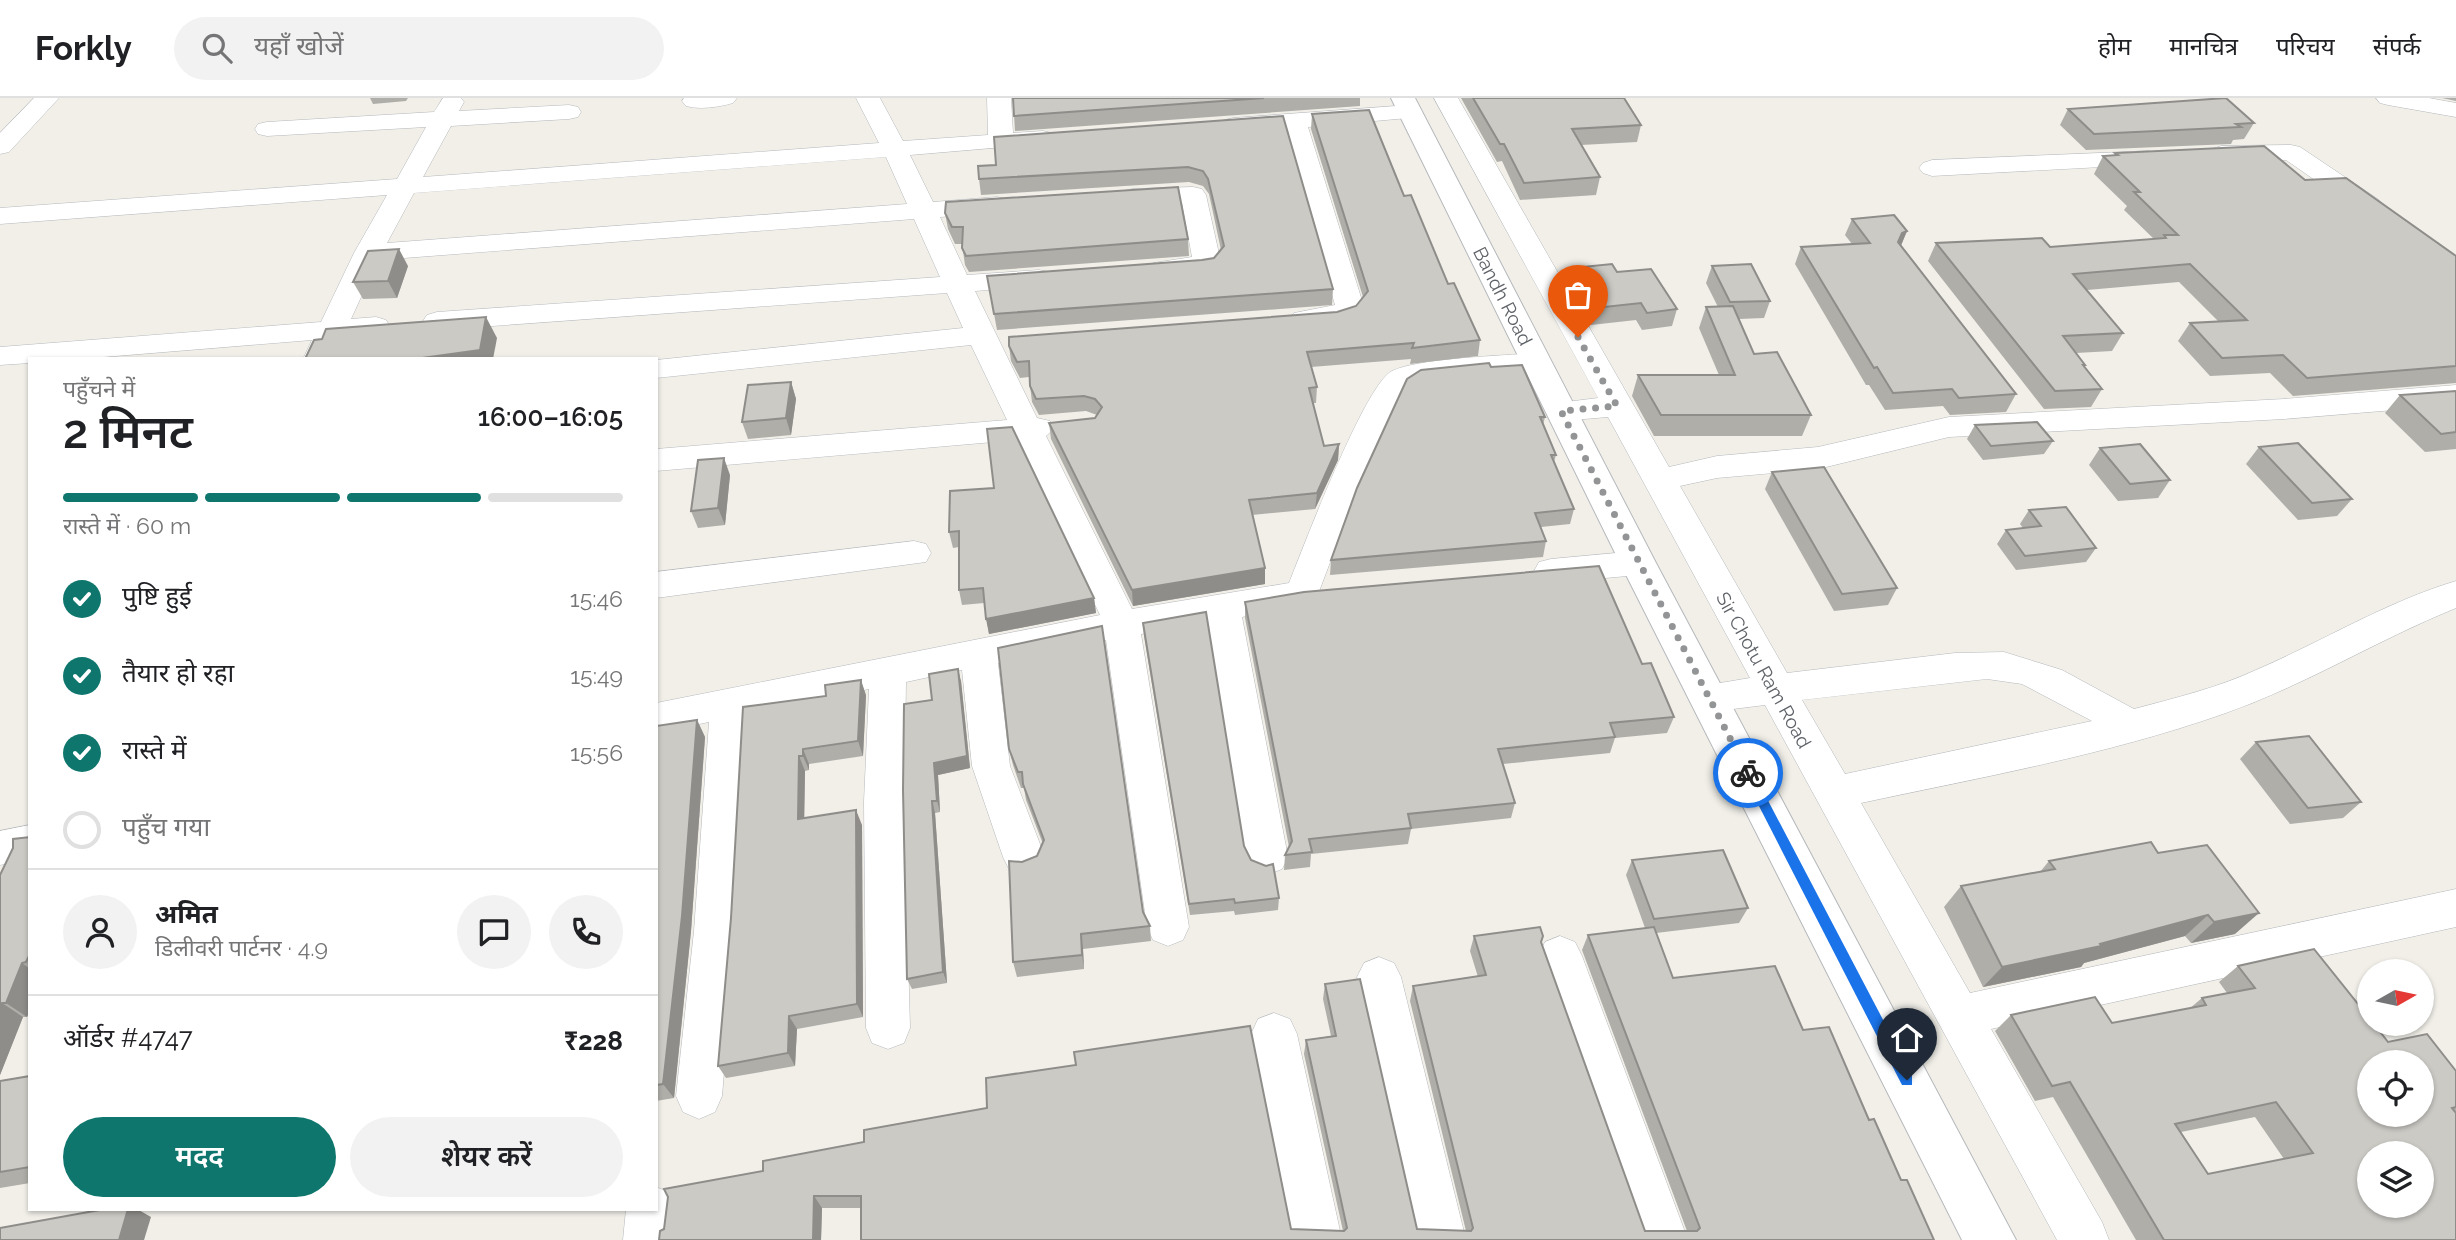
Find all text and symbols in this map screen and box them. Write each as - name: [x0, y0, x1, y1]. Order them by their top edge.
- search box: [174, 17, 664, 80]
- text: Forkly: [35, 29, 132, 68]
- icon: search: [198, 29, 236, 67]
- text: यहाँ खोजें: [254, 31, 343, 61]
- text: होम: [2098, 32, 2131, 61]
- text: मानचित्र: [2169, 32, 2238, 61]
- text: परिचय: [2276, 32, 2335, 61]
- text: संपर्क: [2373, 32, 2421, 61]
- street label: Bandh Road: [1469, 243, 1537, 349]
- pin: [1548, 265, 1608, 337]
- icon: bag: [1559, 276, 1597, 314]
- text: पहुँचने में: [63, 375, 135, 402]
- text: 16:00–16:05: [478, 402, 623, 432]
- text: 2 मिनट: [63, 405, 193, 459]
- text: रास्ते में · 60 m: [63, 512, 191, 539]
- icon: check: [63, 580, 101, 618]
- text: पुष्टि हुई: [122, 581, 192, 611]
- text: 15:46: [570, 585, 623, 612]
- street label: Sir Chotu Ram Road: [1712, 588, 1816, 752]
- icon: check: [63, 657, 101, 695]
- text: तैयार हो रहा: [122, 658, 234, 688]
- text: 15:49: [570, 662, 623, 689]
- icon: check: [63, 734, 101, 772]
- text: रास्ते में: [122, 735, 186, 765]
- courier: [1713, 738, 1783, 808]
- text: 15:56: [570, 739, 623, 766]
- icon: bike: [1729, 754, 1767, 792]
- text: पहुँच गया: [122, 812, 210, 842]
- button: person: [63, 895, 137, 969]
- button: chat: [457, 895, 531, 969]
- button: phone: [549, 895, 623, 969]
- text: अमित: [155, 899, 218, 929]
- text: डिलीवरी पार्टनर · 4.9: [155, 934, 328, 961]
- north arrow: [2357, 959, 2434, 1036]
- map controls: [2357, 959, 2434, 1218]
- pin: [1877, 1008, 1937, 1080]
- icon: home: [1888, 1019, 1926, 1057]
- text: ऑर्डर #4747: [63, 1023, 193, 1053]
- text: ₹228: [564, 1026, 623, 1056]
- button: locate: [2357, 1050, 2434, 1127]
- button: मदद: [63, 1117, 336, 1197]
- button: शेयर करें: [350, 1117, 623, 1197]
- button: layers: [2357, 1141, 2434, 1218]

